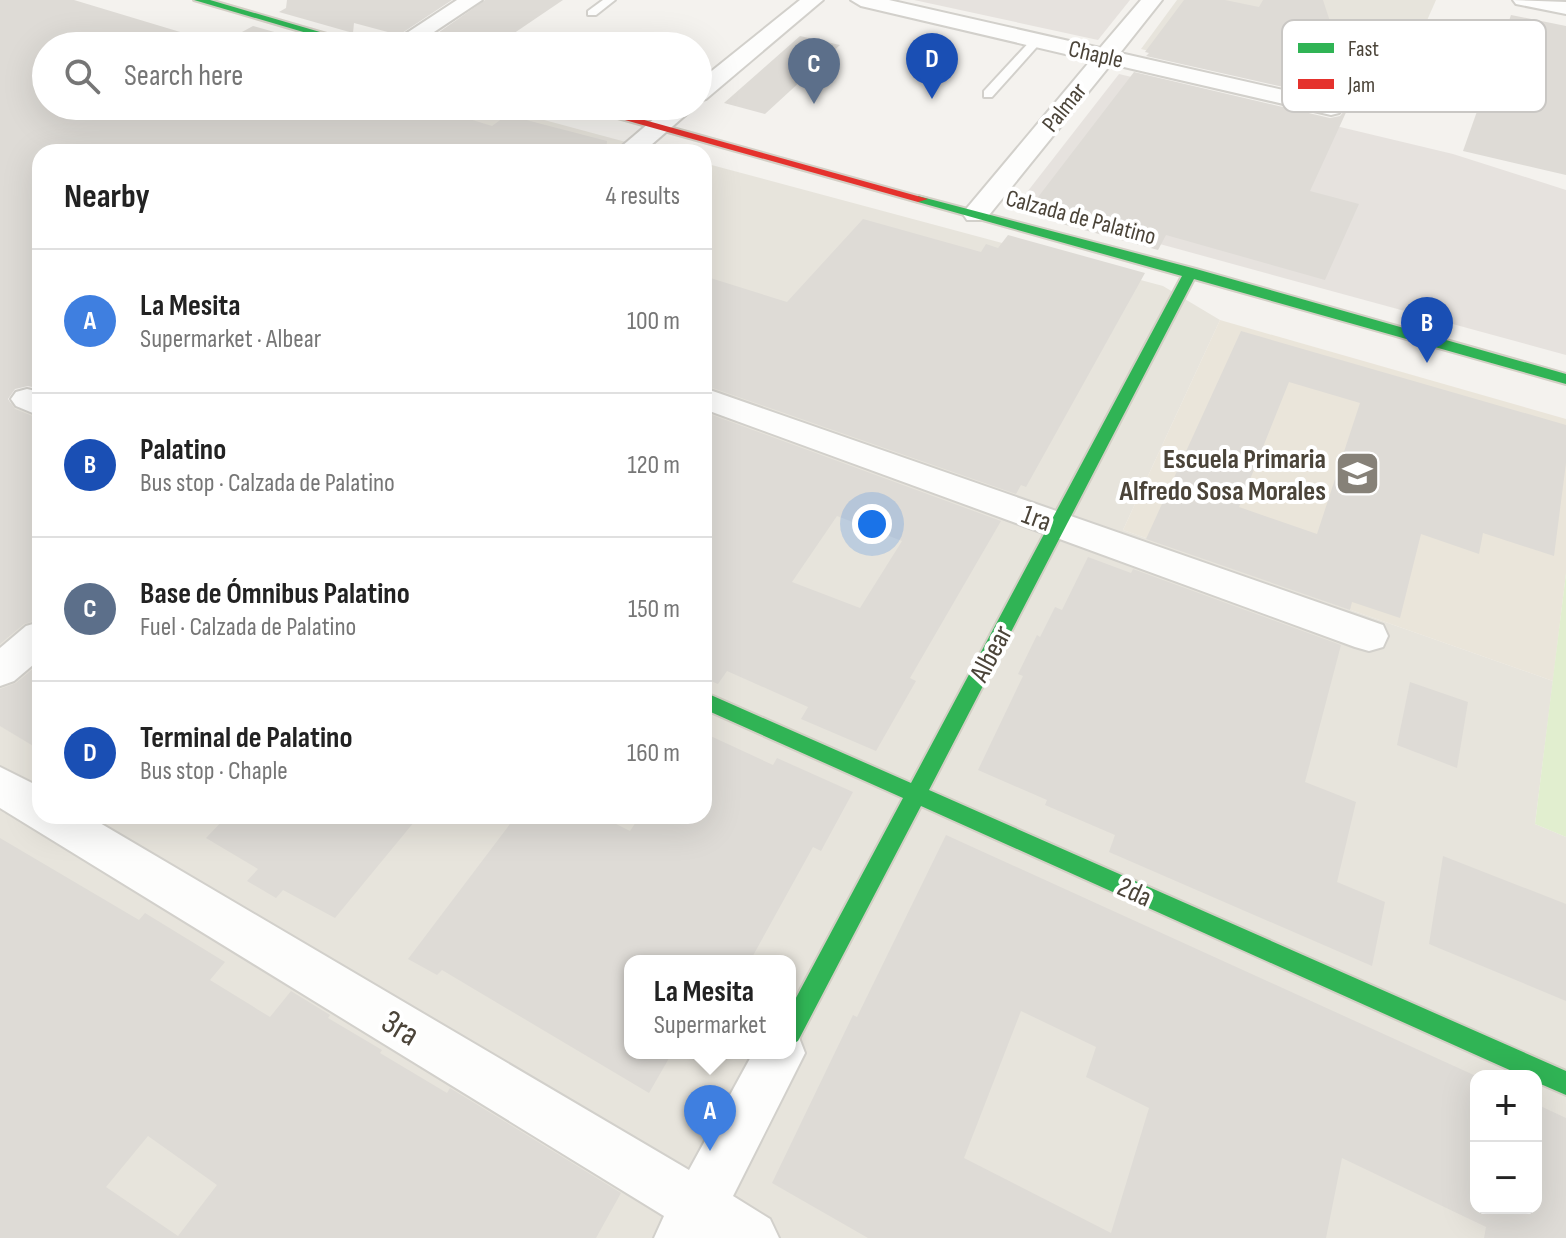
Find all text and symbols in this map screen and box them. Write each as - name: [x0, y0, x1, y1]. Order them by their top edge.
- legend: [1282, 20, 1546, 112]
- search box: [32, 32, 712, 120]
- pin: D: [906, 33, 958, 99]
- street label: Chaple: [1066, 34, 1126, 75]
- text: Fast: [1348, 36, 1379, 63]
- pin: C: [788, 38, 840, 104]
- icon: search: [60, 54, 104, 98]
- text: Search here: [124, 58, 243, 94]
- text: Jam: [1347, 72, 1375, 99]
- street label: Palmar: [1036, 77, 1093, 138]
- text: Nearby: [64, 176, 150, 217]
- text: 4 results: [605, 181, 680, 212]
- street label: Calzada de Palatino: [1003, 184, 1159, 251]
- text: La Mesita: [140, 288, 240, 324]
- pin: B: [1401, 297, 1453, 363]
- text: A: [84, 306, 96, 337]
- text: 100 m: [627, 306, 680, 337]
- text: Supermarket · Albear: [140, 324, 321, 355]
- text: Palatino: [140, 432, 226, 468]
- place label: Escuela Primaria Alfredo Sosa Morales: [1118, 443, 1326, 508]
- text: B: [84, 450, 96, 481]
- text: 120 m: [627, 450, 680, 481]
- school or university icon: Escuela Primaria Alfredo Sosa Morales: [1333, 450, 1381, 498]
- text: Bus stop · Calzada de Palatino: [140, 468, 395, 499]
- street label: 1ra: [1017, 498, 1056, 539]
- your location: [852, 504, 892, 544]
- text: Base de Ómnibus Palatino: [140, 576, 410, 612]
- text: C: [83, 594, 97, 625]
- text: 150 m: [628, 594, 680, 625]
- text: Fuel · Calzada de Palatino: [140, 612, 356, 643]
- street label: Albear: [962, 620, 1020, 688]
- text: Terminal de Palatino: [140, 720, 353, 756]
- text: D: [83, 738, 97, 769]
- text: 160 m: [627, 738, 680, 769]
- text: Bus stop · Chaple: [140, 756, 288, 787]
- street label: 2da: [1112, 870, 1157, 914]
- popup: [624, 955, 796, 1059]
- text: La Mesita: [654, 974, 754, 1010]
- street label: 3ra: [374, 1001, 426, 1055]
- text: Supermarket: [654, 1010, 766, 1041]
- map controls: [1470, 1070, 1542, 1214]
- button: +: [1470, 1070, 1542, 1142]
- pin: A: [684, 1085, 736, 1151]
- button: −: [1470, 1142, 1542, 1214]

